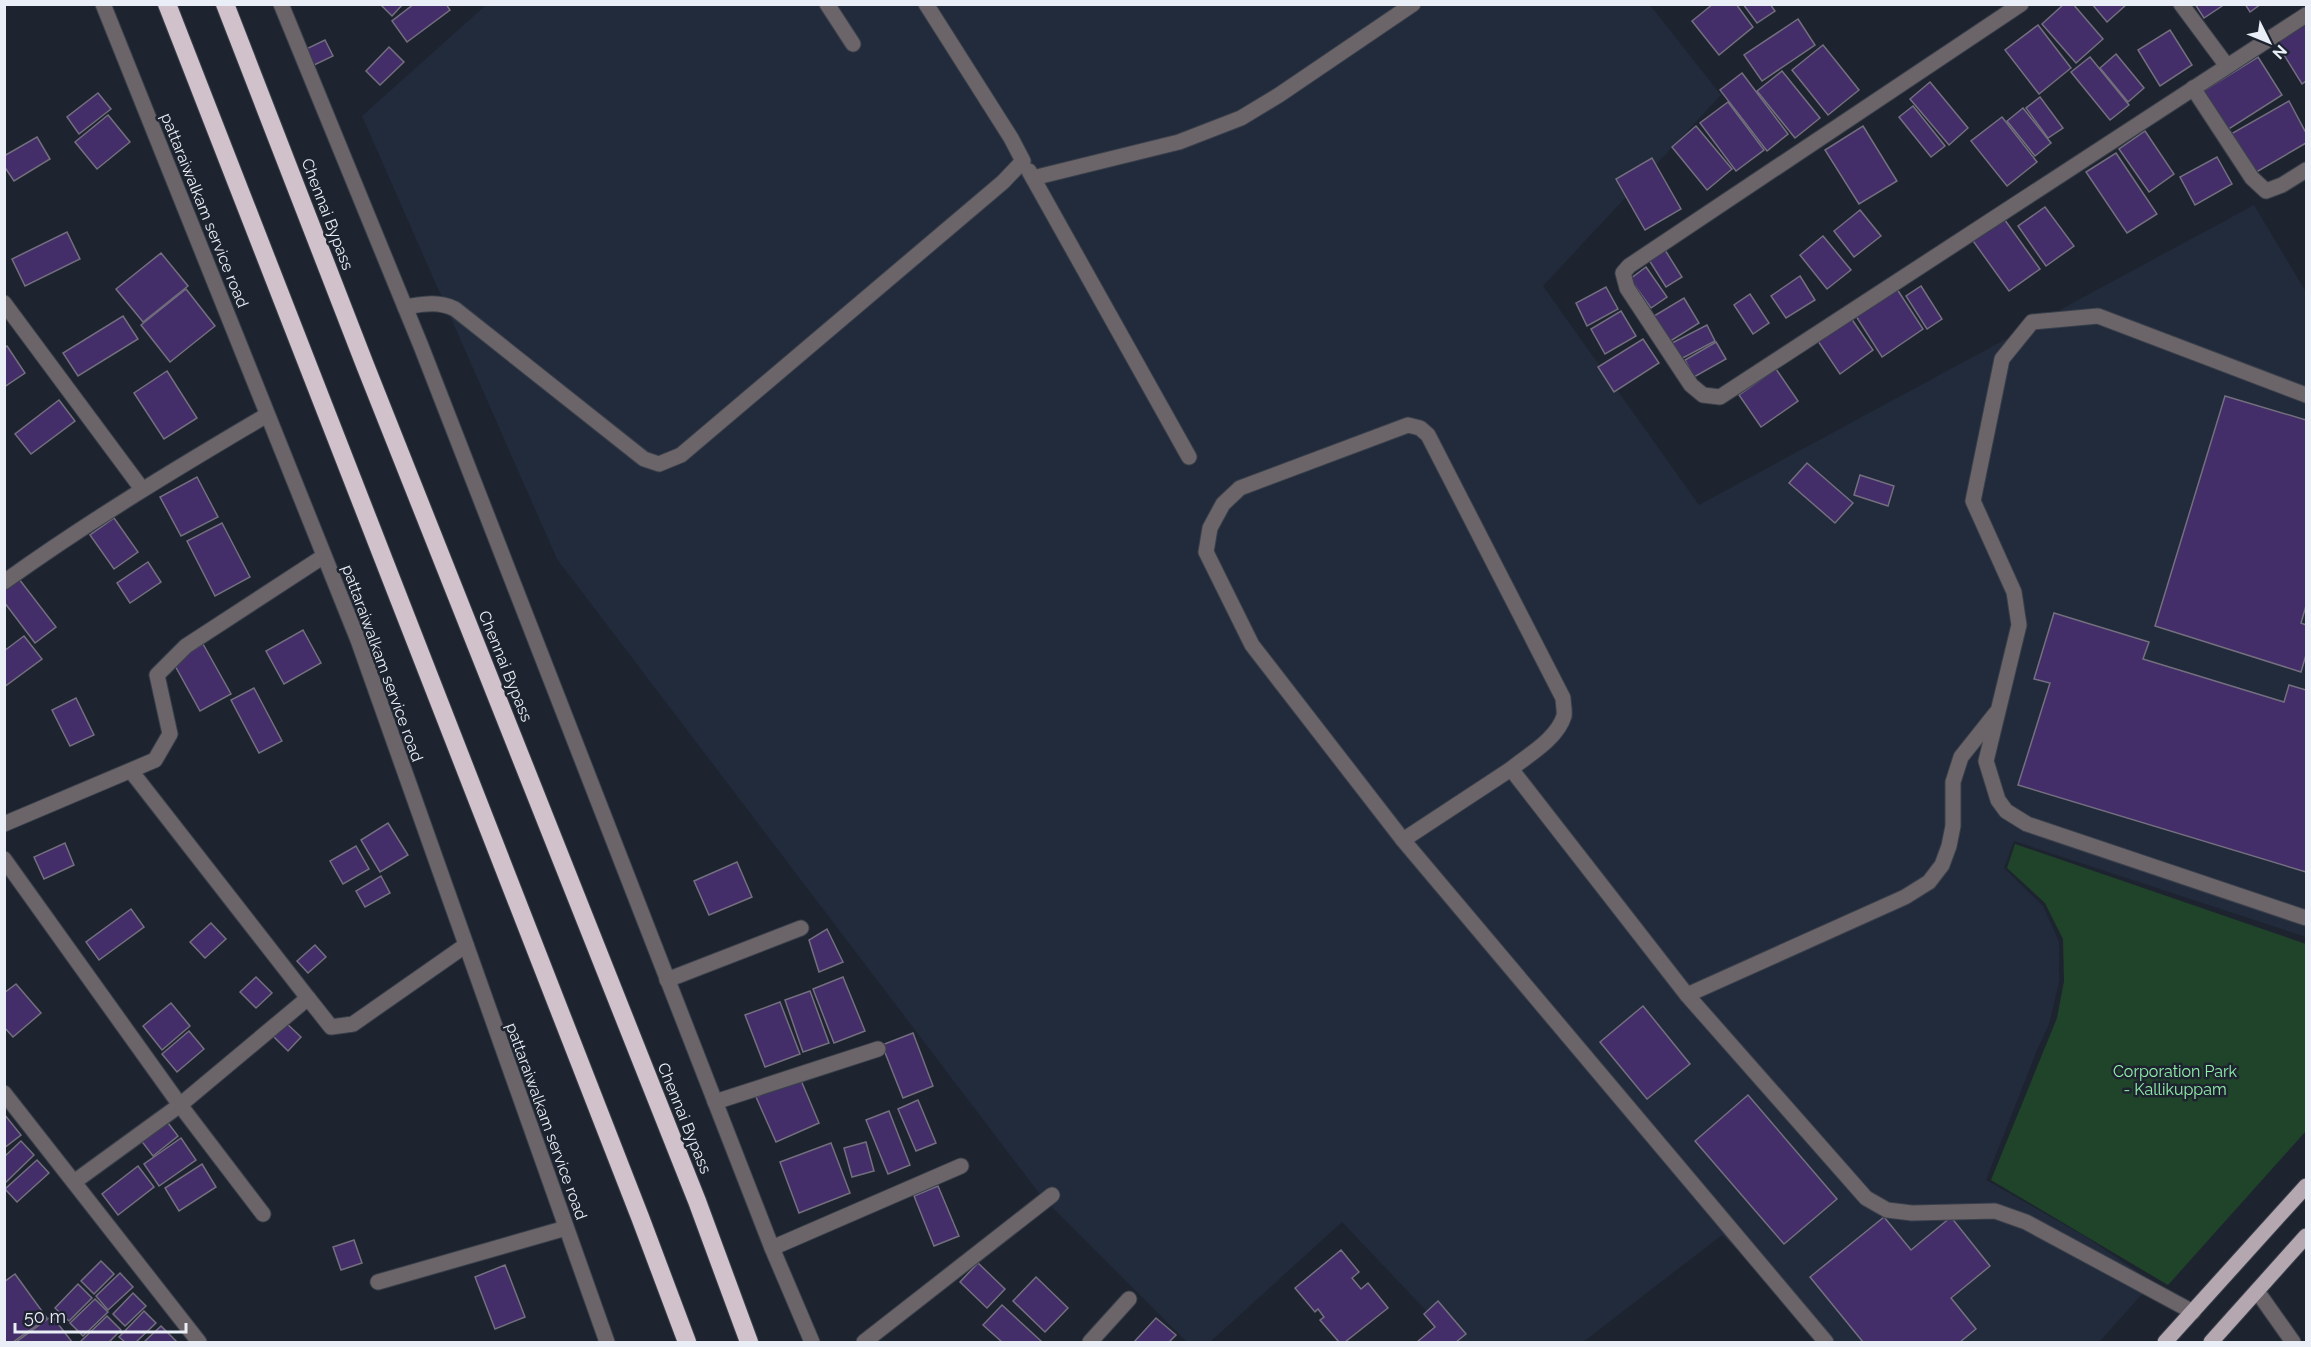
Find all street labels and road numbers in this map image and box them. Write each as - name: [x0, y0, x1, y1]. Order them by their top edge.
- street label: pattaraiwalkam service road: [157, 110, 252, 310]
- street label: Chennai Bypass: [298, 156, 358, 273]
- street label: pattaraiwalkam service road: [338, 562, 427, 764]
- street label: Chennai Bypass: [475, 608, 537, 725]
- street label: pattaraiwalkam service road: [502, 1020, 591, 1222]
- street label: Chennai Bypass: [654, 1060, 716, 1177]

